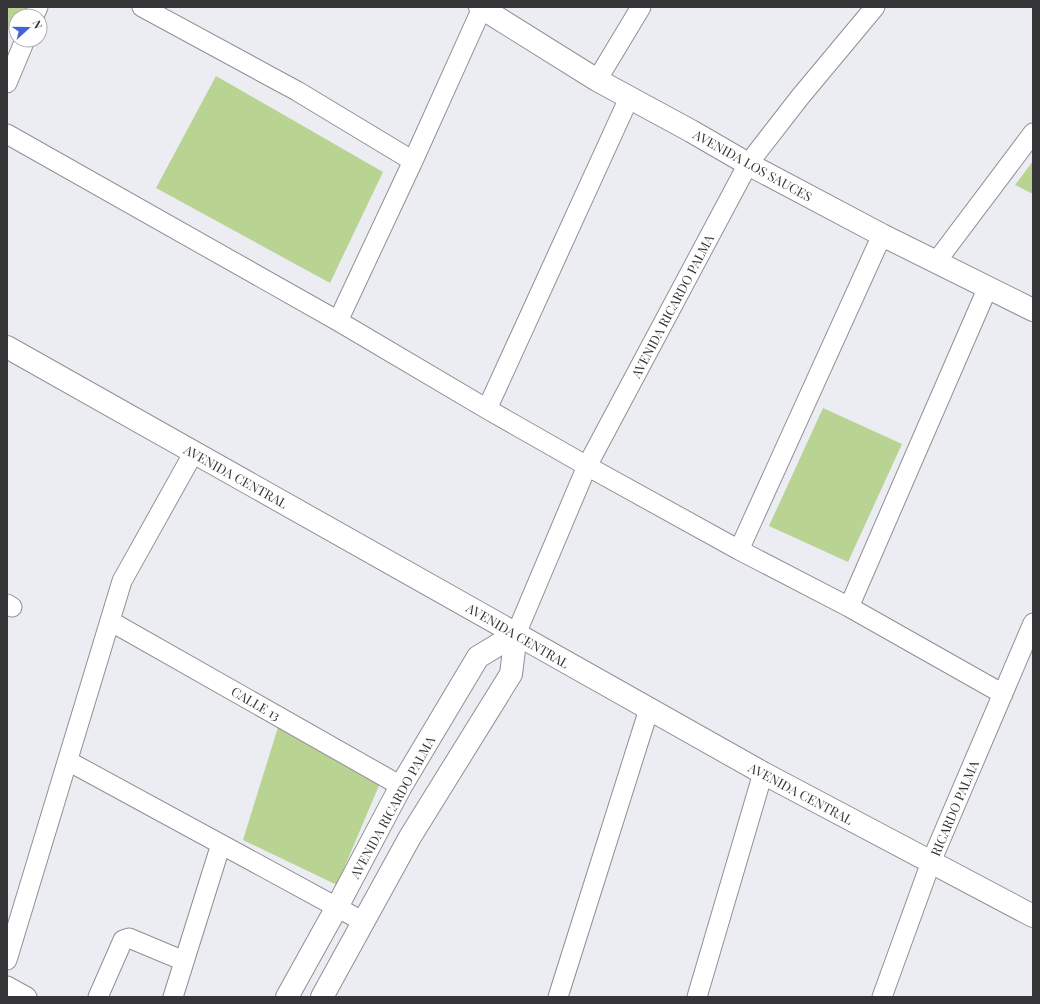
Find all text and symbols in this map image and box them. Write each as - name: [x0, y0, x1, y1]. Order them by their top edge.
- north arrow: [8, 8, 48, 48]
- text: N: [29, 18, 46, 31]
- street label: AVENIDA LOS SAUCES: [690, 125, 815, 205]
- street label: AVENIDA RICARDO PALMA: [626, 231, 717, 382]
- street label: AVENIDA CENTRAL: [180, 440, 291, 512]
- street label: AVENIDA CENTRAL: [463, 598, 573, 672]
- street label: CALLE 13: [228, 682, 284, 724]
- street label: AVENIDA RICARDO PALMA: [345, 732, 439, 882]
- street label: RICARDO PALMA: [926, 757, 982, 858]
- street label: AVENIDA CENTRAL: [745, 758, 856, 828]

